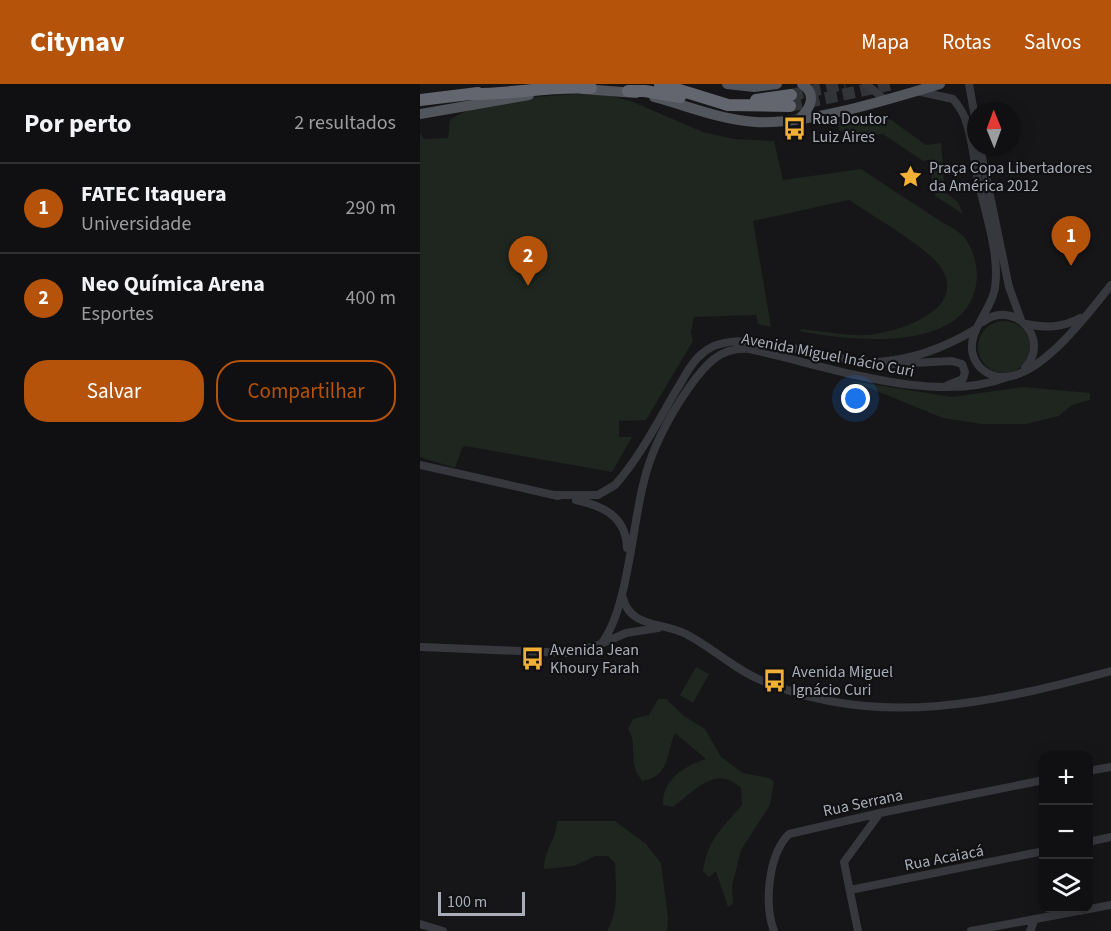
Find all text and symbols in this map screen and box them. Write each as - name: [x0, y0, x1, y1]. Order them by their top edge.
- text: Citynav: [30, 22, 125, 62]
- text: Mapa: [861, 27, 909, 57]
- text: Rotas: [942, 27, 991, 57]
- text: Salvos: [1024, 27, 1081, 57]
- north arrow: [967, 102, 1021, 156]
- text: Por perto: [24, 105, 132, 142]
- place label: Rua Doutor Luiz Aires: [812, 108, 888, 148]
- text: 2 resultados: [294, 109, 396, 137]
- bus stop icon: Rua Doutor Luiz Aires: [781, 115, 807, 141]
- place label: Praça Copa Libertadores da América 2012: [929, 157, 1092, 197]
- place icon: Praça Copa Libertadores da América 2012: [898, 164, 924, 190]
- text: FATEC Itaquera: [81, 178, 227, 210]
- text: 1: [38, 194, 49, 222]
- text: 290 m: [346, 194, 396, 222]
- text: Universidade: [81, 210, 191, 238]
- pin: 1: [1052, 216, 1090, 266]
- pin: 2: [508, 236, 548, 286]
- text: Neo Química Arena: [81, 268, 265, 300]
- text: 2: [38, 284, 49, 312]
- text: 400 m: [346, 284, 396, 312]
- text: Esportes: [81, 300, 154, 328]
- street label: Avenida Miguel Inácio Curi: [740, 327, 916, 383]
- button: Salvar: [24, 360, 204, 422]
- button: Compartilhar: [216, 360, 396, 422]
- your location: [841, 384, 870, 413]
- place label: Avenida Jean Khoury Farah: [550, 639, 639, 679]
- bus stop icon: Avenida Jean Khoury Farah: [519, 646, 545, 672]
- place label: Avenida Miguel Ignácio Curi: [792, 661, 893, 701]
- bus stop icon: Avenida Miguel Ignácio Curi: [761, 668, 787, 694]
- map controls: [1039, 751, 1093, 913]
- button: +: [1039, 751, 1093, 805]
- street label: Rua Serrana: [821, 784, 905, 822]
- button: −: [1039, 805, 1093, 859]
- street label: Rua Acaiacá: [903, 840, 985, 876]
- button: layers: [1039, 859, 1093, 913]
- scale bar: [438, 889, 525, 916]
- text: 100 m: [447, 891, 487, 913]

